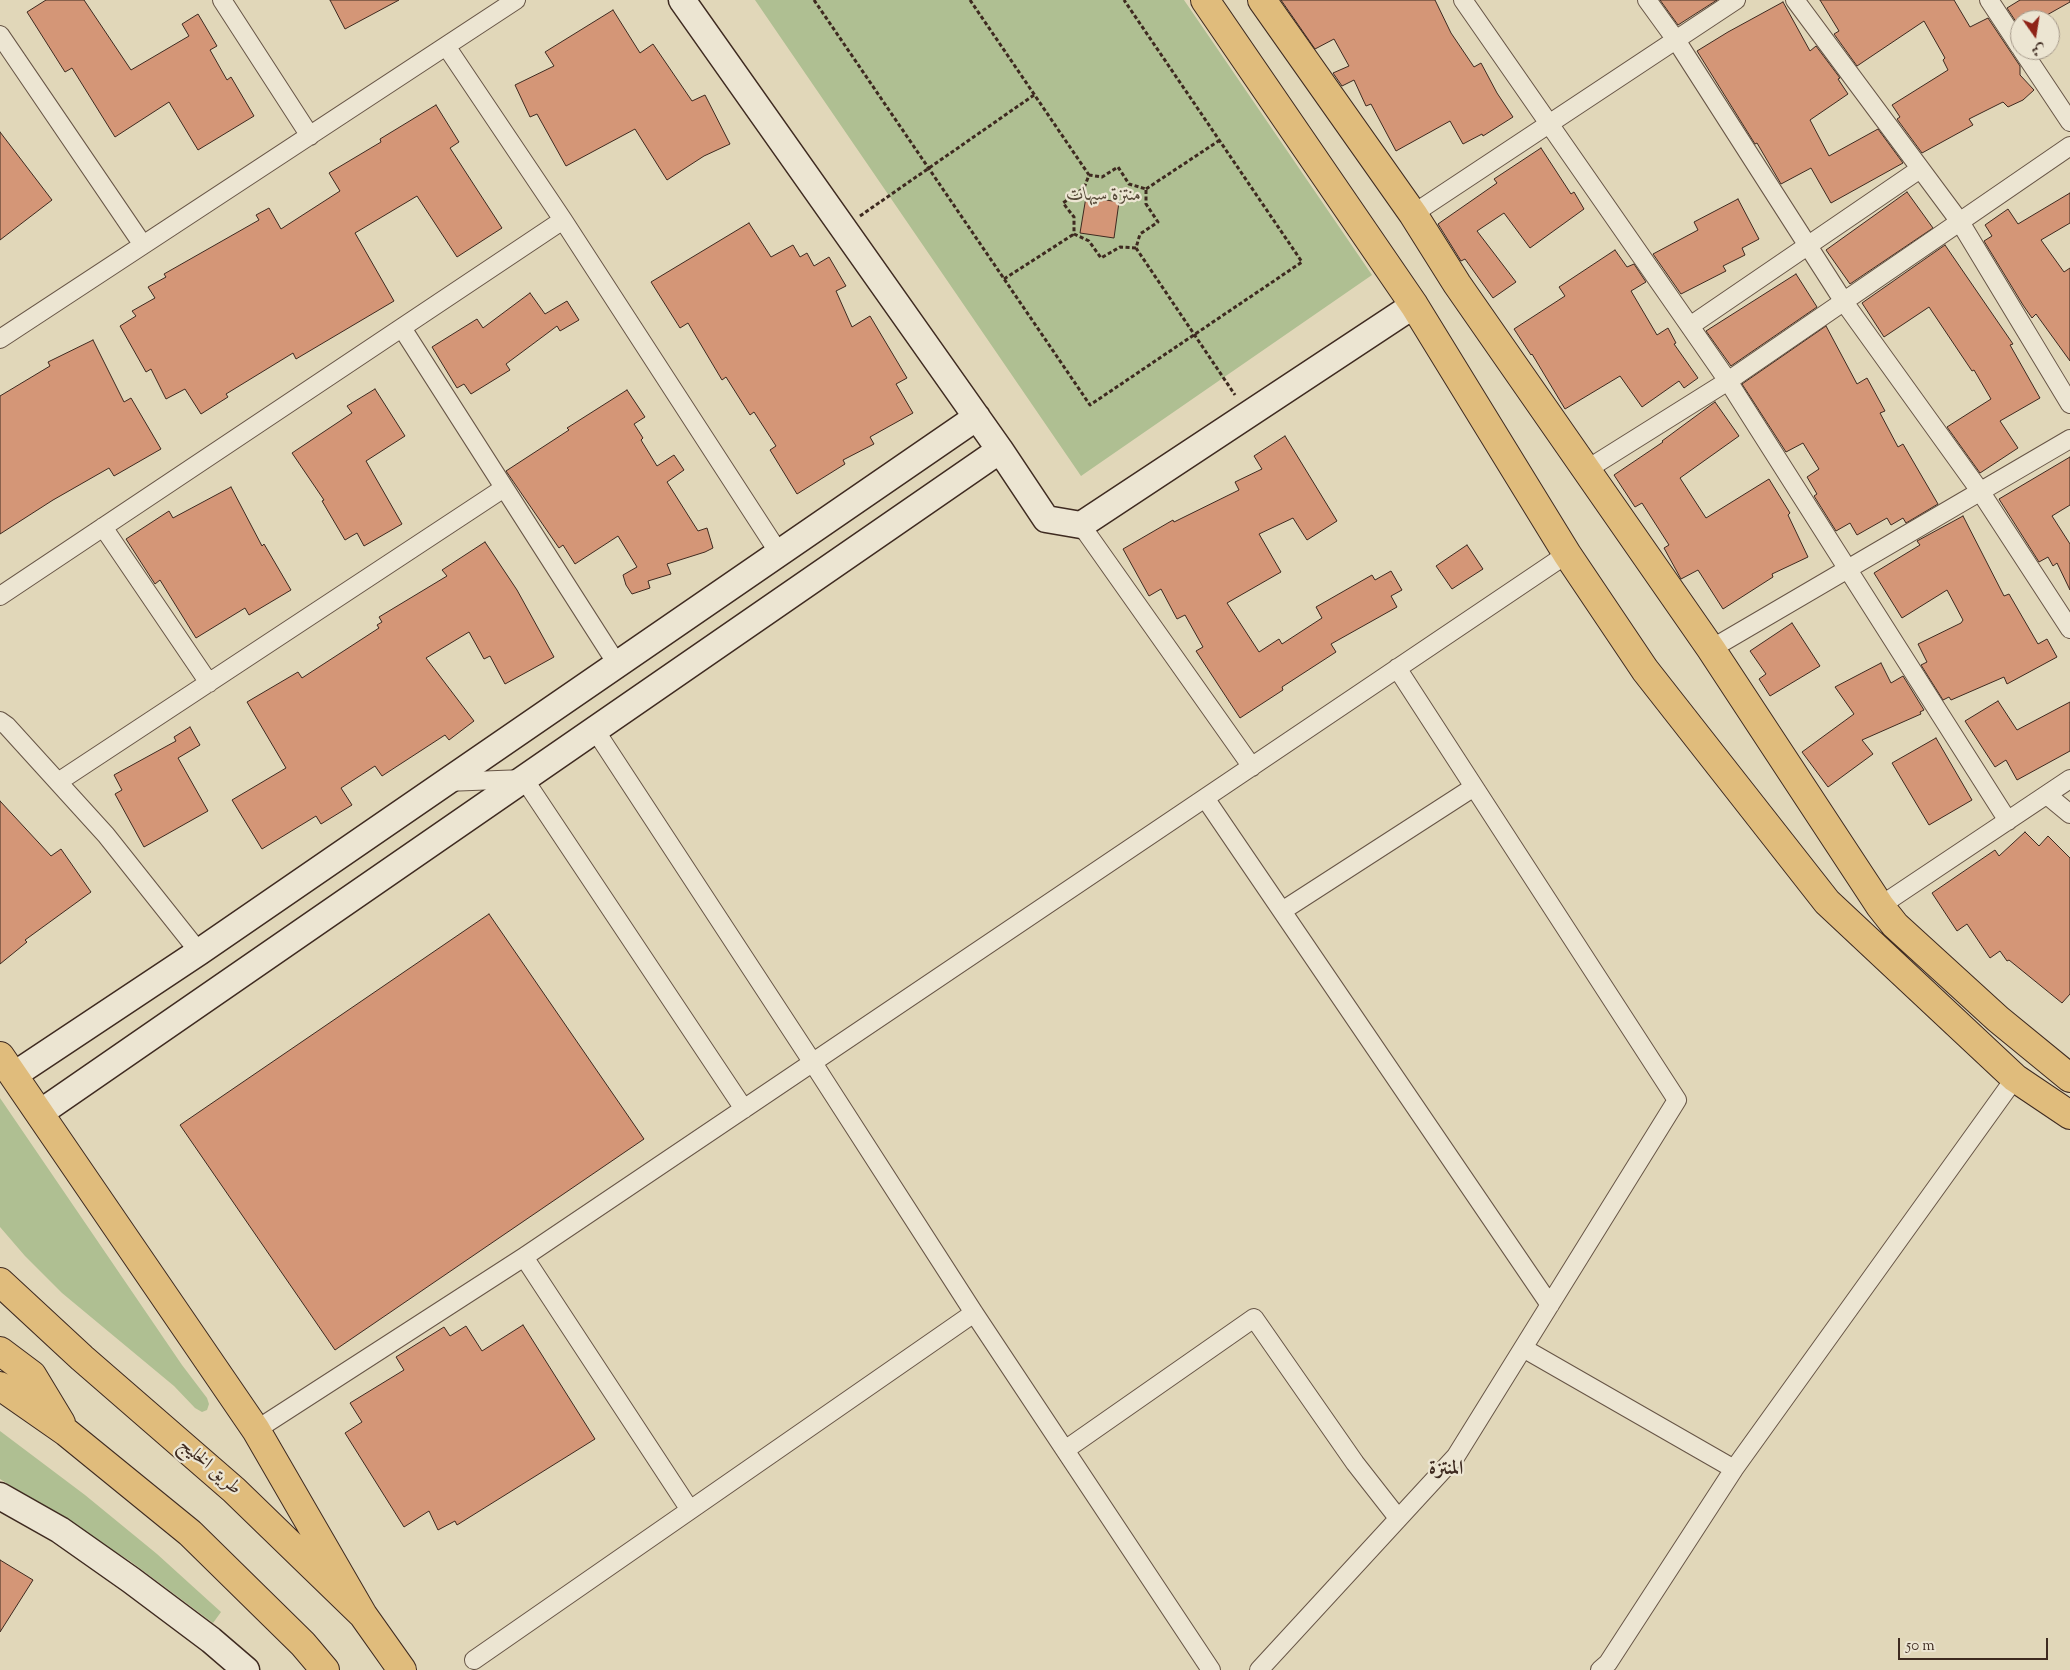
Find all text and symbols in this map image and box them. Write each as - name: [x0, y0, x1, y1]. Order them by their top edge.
- north arrow: [2010, 10, 2060, 60]
- text: ش: [2029, 37, 2047, 60]
- park label: منتزة سيهات: [1067, 186, 1141, 208]
- street label: طريق الخليج: [173, 1435, 245, 1501]
- district label: المنتزة: [1429, 1459, 1463, 1483]
- scale bar: [1900, 1628, 2050, 1660]
- text: 50 m: [1906, 1636, 1935, 1657]

